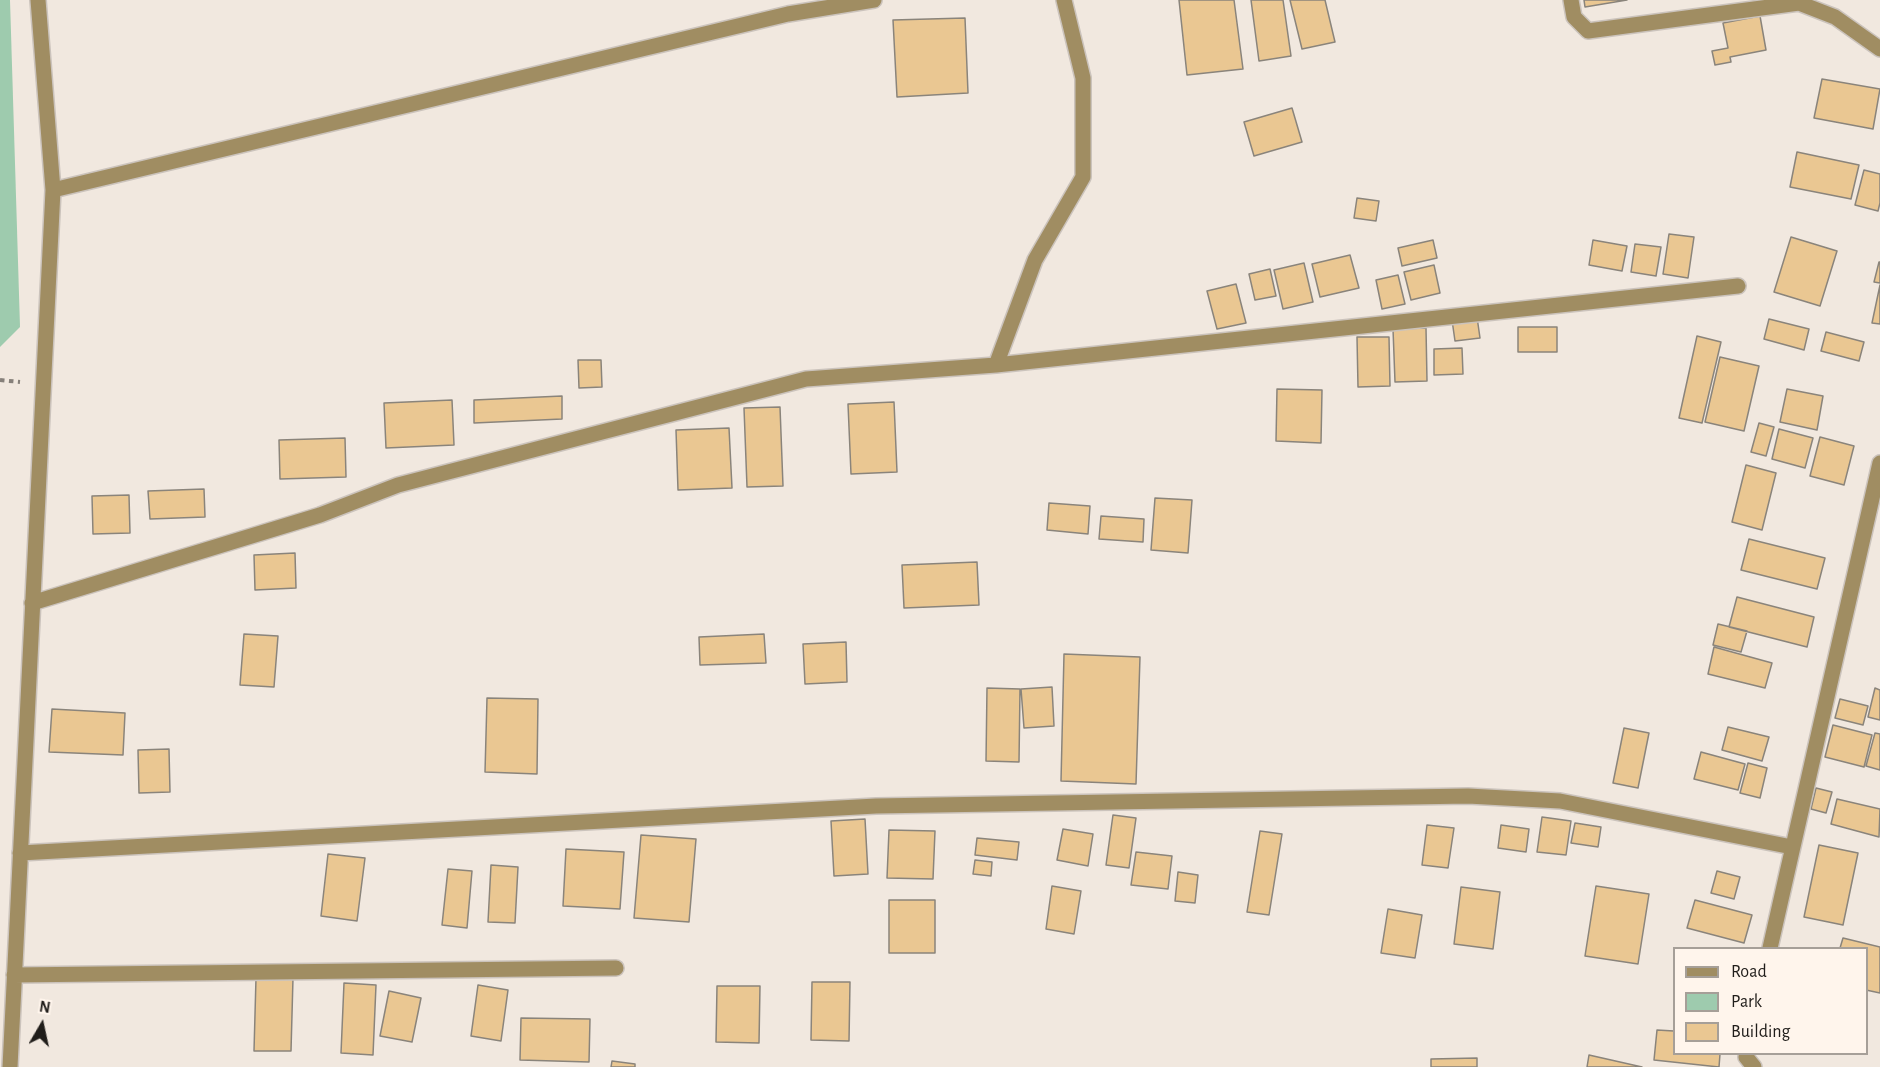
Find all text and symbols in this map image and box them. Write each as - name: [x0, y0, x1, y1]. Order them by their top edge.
- legend: [1673, 947, 1868, 1055]
- text: Road: [1731, 963, 1767, 981]
- text: Park: [1731, 993, 1762, 1011]
- north arrow: [12, 995, 72, 1055]
- text: N: [38, 998, 52, 1016]
- text: Building: [1731, 1023, 1790, 1041]

